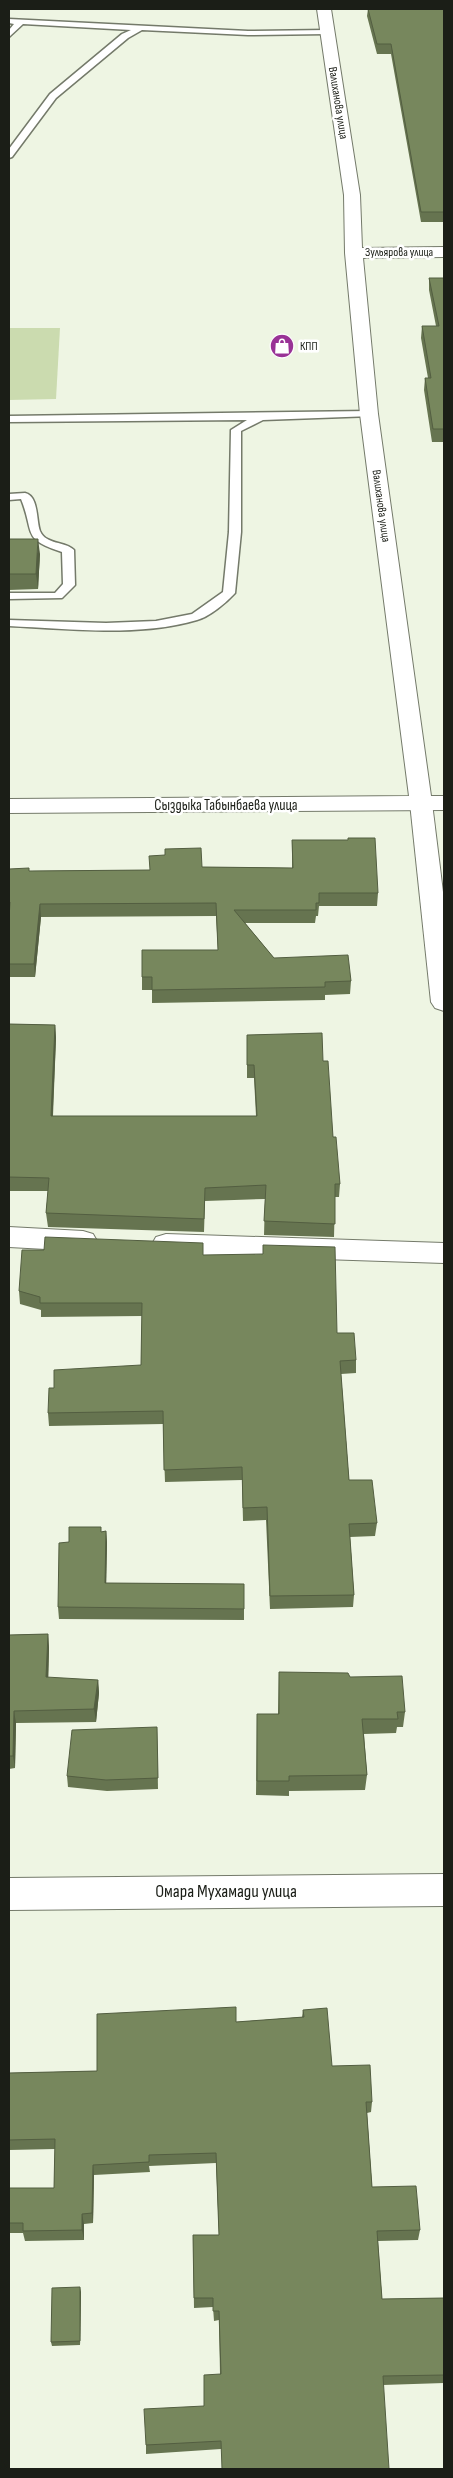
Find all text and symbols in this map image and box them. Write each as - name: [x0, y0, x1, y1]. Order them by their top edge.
- street label: Валиханова улица: [325, 66, 351, 141]
- street label: Зульярова улица: [365, 245, 433, 260]
- shop icon: КПП: [269, 333, 295, 359]
- place label: КПП: [300, 339, 318, 354]
- street label: Валиханова улица: [368, 469, 394, 544]
- street label: Сыздыка Табынбаева улица: [154, 796, 298, 815]
- street label: Омара Мухамади улица: [155, 1881, 297, 1902]

